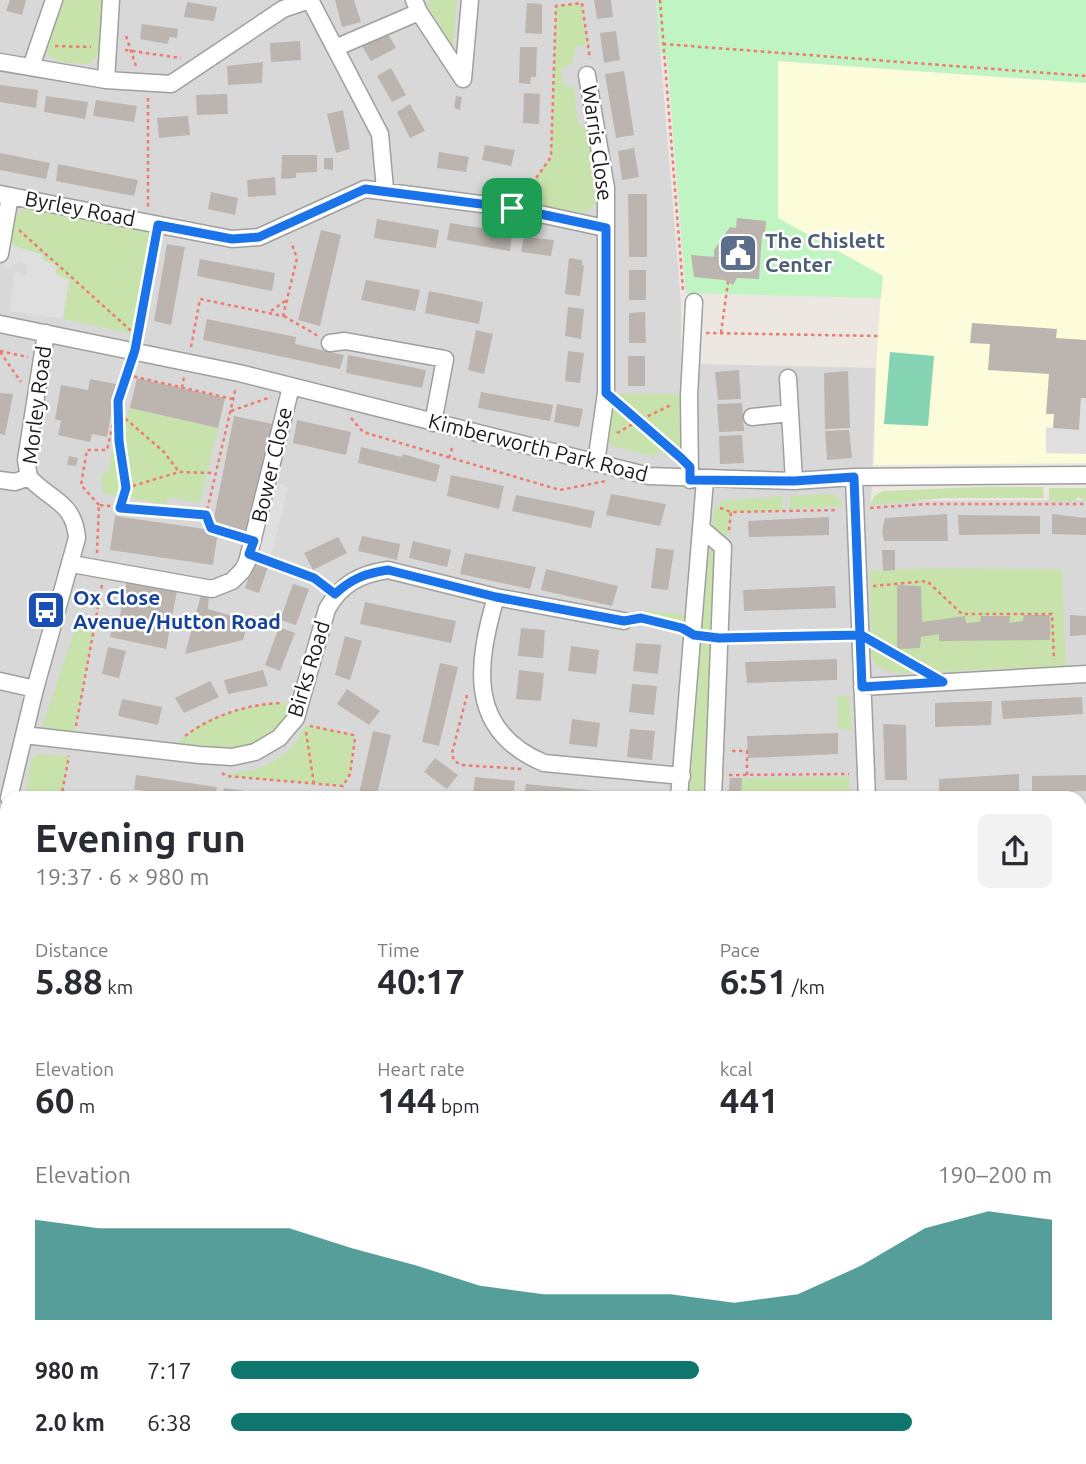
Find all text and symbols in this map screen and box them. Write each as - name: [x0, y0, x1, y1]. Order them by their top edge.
- street label: Warris Close: [578, 84, 618, 202]
- pin: [482, 178, 542, 238]
- street label: Byrley Road: [23, 186, 137, 230]
- icon: arrive: [493, 189, 531, 227]
- place label: The Chislett Center: [765, 228, 885, 276]
- public building icon: The Chislett Center: [717, 232, 759, 274]
- street label: Morley Road: [17, 344, 55, 465]
- street label: Bower Close: [246, 405, 296, 525]
- street label: Kimberworth Park Road: [426, 408, 650, 486]
- place label: Ox Close Avenue/Hutton Road: [73, 585, 281, 633]
- bus stop icon: Ox Close Avenue/Hutton Road: [25, 589, 67, 631]
- street label: Birks Road: [282, 618, 334, 720]
- button: share: [978, 814, 1052, 888]
- text: Evening run: [35, 817, 246, 859]
- text: 19:37 · 6 × 980 m: [35, 864, 209, 889]
- text: Distance: [35, 939, 109, 961]
- text: Time: [377, 939, 420, 961]
- text: Pace: [720, 939, 760, 961]
- text: 5.88: [35, 961, 103, 1001]
- text: 40:17: [377, 961, 465, 1001]
- text: 6:51: [720, 961, 788, 1001]
- text: km: [103, 976, 133, 998]
- text: /km: [788, 976, 825, 998]
- text: Elevation: [35, 1058, 114, 1080]
- text: Heart rate: [377, 1058, 465, 1080]
- text: kcal: [720, 1058, 752, 1080]
- text: 60: [35, 1080, 74, 1120]
- text: 144: [377, 1080, 437, 1120]
- text: 441: [720, 1080, 779, 1120]
- text: m: [74, 1095, 95, 1117]
- text: bpm: [437, 1095, 480, 1117]
- text: Elevation: [35, 1162, 131, 1187]
- text: 190–200 m: [938, 1162, 1052, 1187]
- text: 980 m: [35, 1358, 99, 1383]
- text: 7:17: [147, 1358, 192, 1383]
- text: 2.0 km: [35, 1410, 105, 1435]
- text: 6:38: [147, 1410, 192, 1435]

